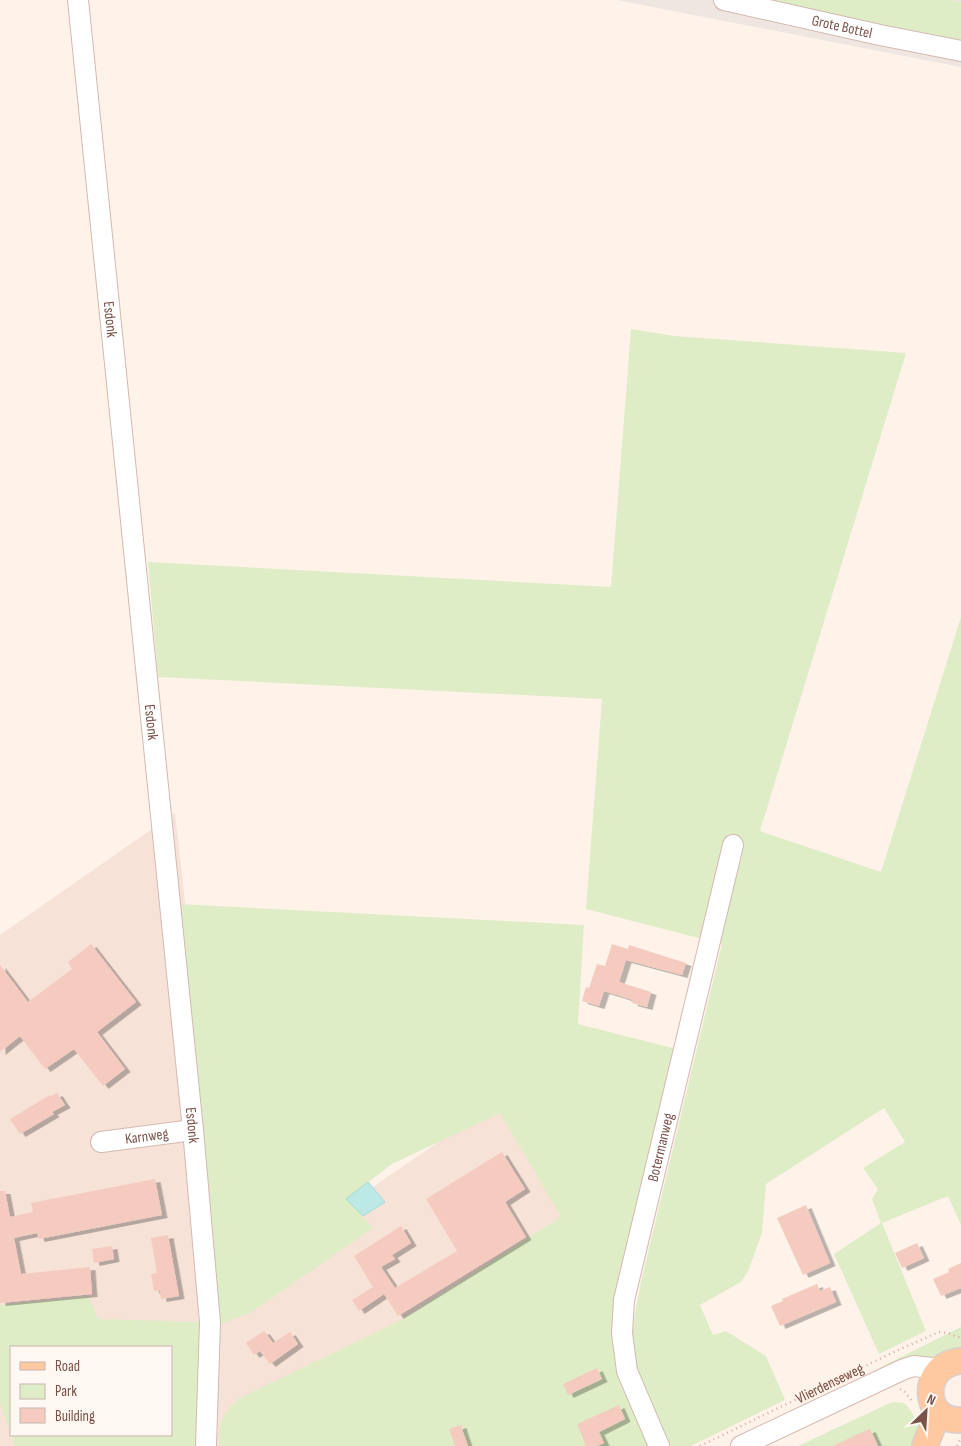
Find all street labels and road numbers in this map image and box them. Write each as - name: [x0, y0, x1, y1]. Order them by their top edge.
- street label: Grote Bottel: [810, 10, 874, 42]
- street label: Esdonk: [99, 300, 122, 339]
- street label: Esdonk: [140, 703, 163, 742]
- street label: Esdonk: [181, 1106, 204, 1144]
- street label: Botermanweg: [643, 1111, 678, 1183]
- street label: Karnweg: [124, 1124, 169, 1148]
- street label: Vlierdenseweg: [792, 1359, 867, 1408]

